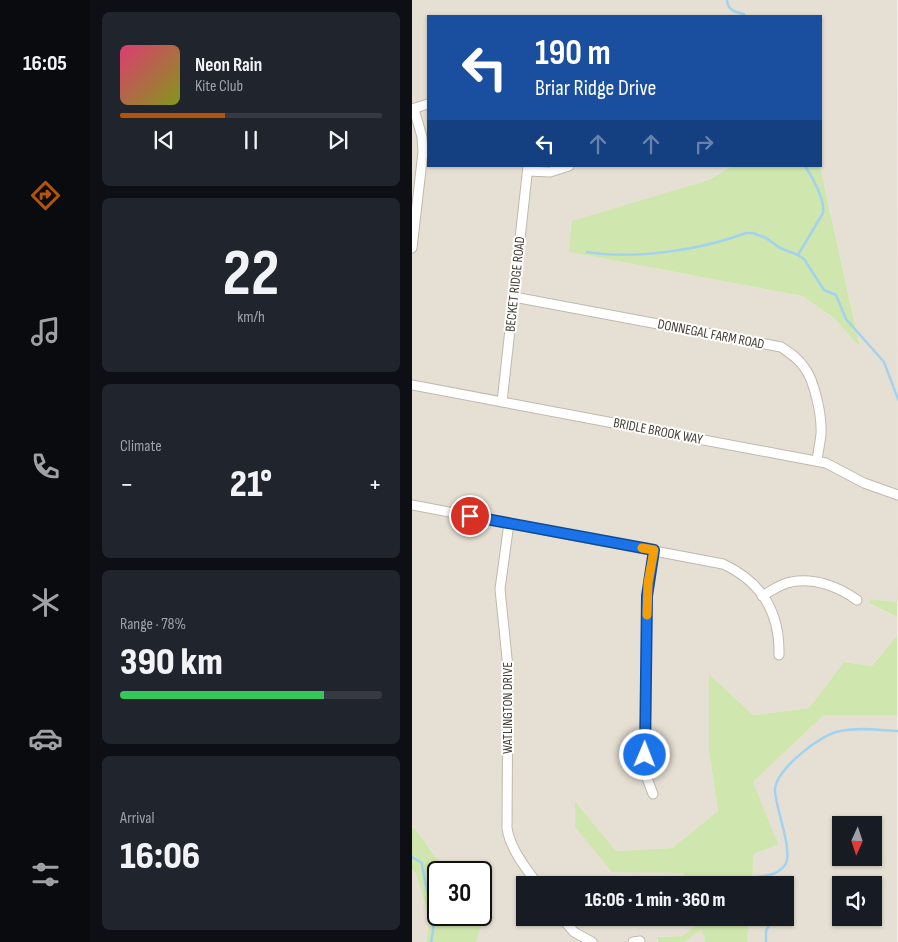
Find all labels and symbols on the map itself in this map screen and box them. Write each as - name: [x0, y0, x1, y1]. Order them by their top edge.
- street label: BECKET RIDGE ROAD: [502, 235, 528, 333]
- street label: DONNEGAL FARM ROAD: [656, 315, 766, 353]
- street label: BRIDLE BROOK WAY: [612, 414, 704, 448]
- pin: [449, 495, 491, 537]
- street label: WATLINGTON DRIVE: [499, 662, 516, 754]
- position arrow: [618, 728, 670, 780]
- north arrow: [832, 816, 882, 866]
- speed limit sign: 30: [427, 861, 492, 926]

